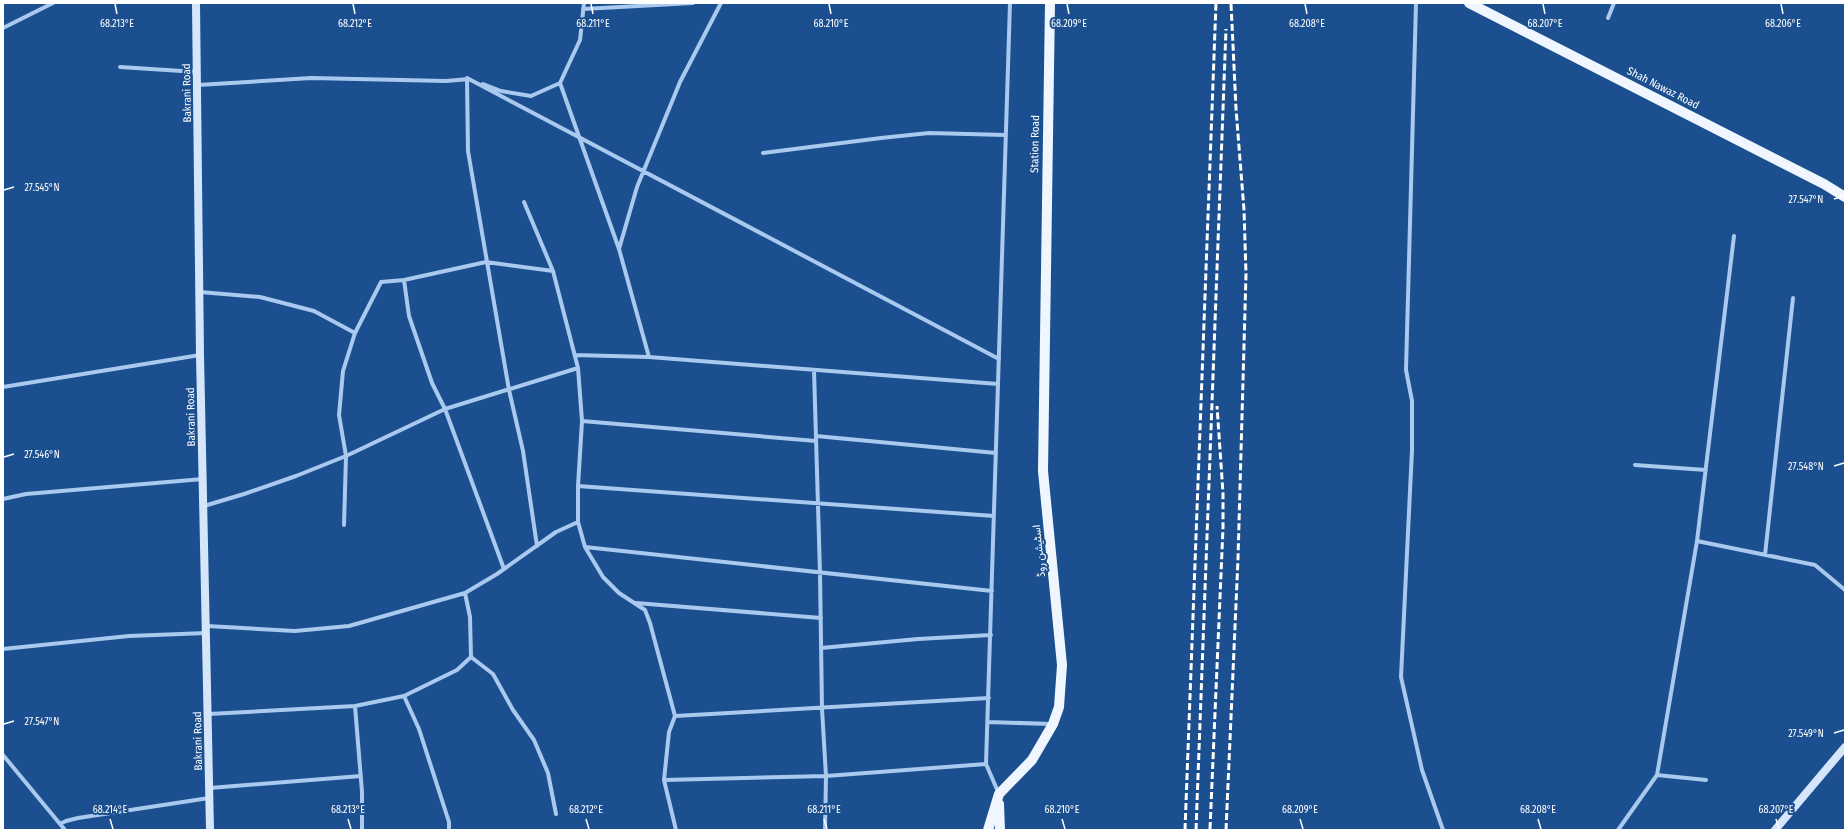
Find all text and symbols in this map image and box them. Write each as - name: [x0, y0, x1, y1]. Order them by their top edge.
- text: 68.213°E: [100, 18, 134, 30]
- text: 68.212°E: [338, 18, 372, 30]
- text: 68.211°E: [576, 18, 610, 30]
- text: 68.210°E: [814, 18, 849, 30]
- text: 68.209°E: [1051, 18, 1087, 30]
- text: 68.208°E: [1289, 18, 1325, 30]
- text: 68.207°E: [1527, 18, 1563, 30]
- text: 68.206°E: [1765, 18, 1801, 30]
- street label: Bakrani Road: [180, 63, 194, 123]
- street label: Shah Nawaz Road: [1625, 64, 1701, 112]
- street label: Station Road: [1028, 115, 1042, 173]
- text: 27.545°N: [24, 182, 60, 194]
- text: 27.547°N: [1789, 194, 1823, 206]
- street label: Bakrani Road: [184, 387, 198, 447]
- text: 27.546°N: [24, 449, 60, 461]
- text: 27.548°N: [1788, 461, 1824, 473]
- street label: اسٹیشن روڈ: [1030, 524, 1048, 578]
- street label: Bakrani Road: [191, 711, 205, 771]
- text: 27.547°N: [25, 716, 59, 728]
- text: 27.549°N: [1788, 728, 1824, 740]
- text: 68.214°E: [93, 804, 128, 816]
- text: 68.213°E: [331, 804, 365, 816]
- text: 68.212°E: [569, 804, 603, 816]
- text: 68.211°E: [807, 804, 841, 816]
- text: 68.210°E: [1045, 804, 1080, 816]
- text: 68.209°E: [1282, 804, 1318, 816]
- text: 68.208°E: [1520, 804, 1556, 816]
- text: 68.207°E: [1758, 804, 1794, 816]

